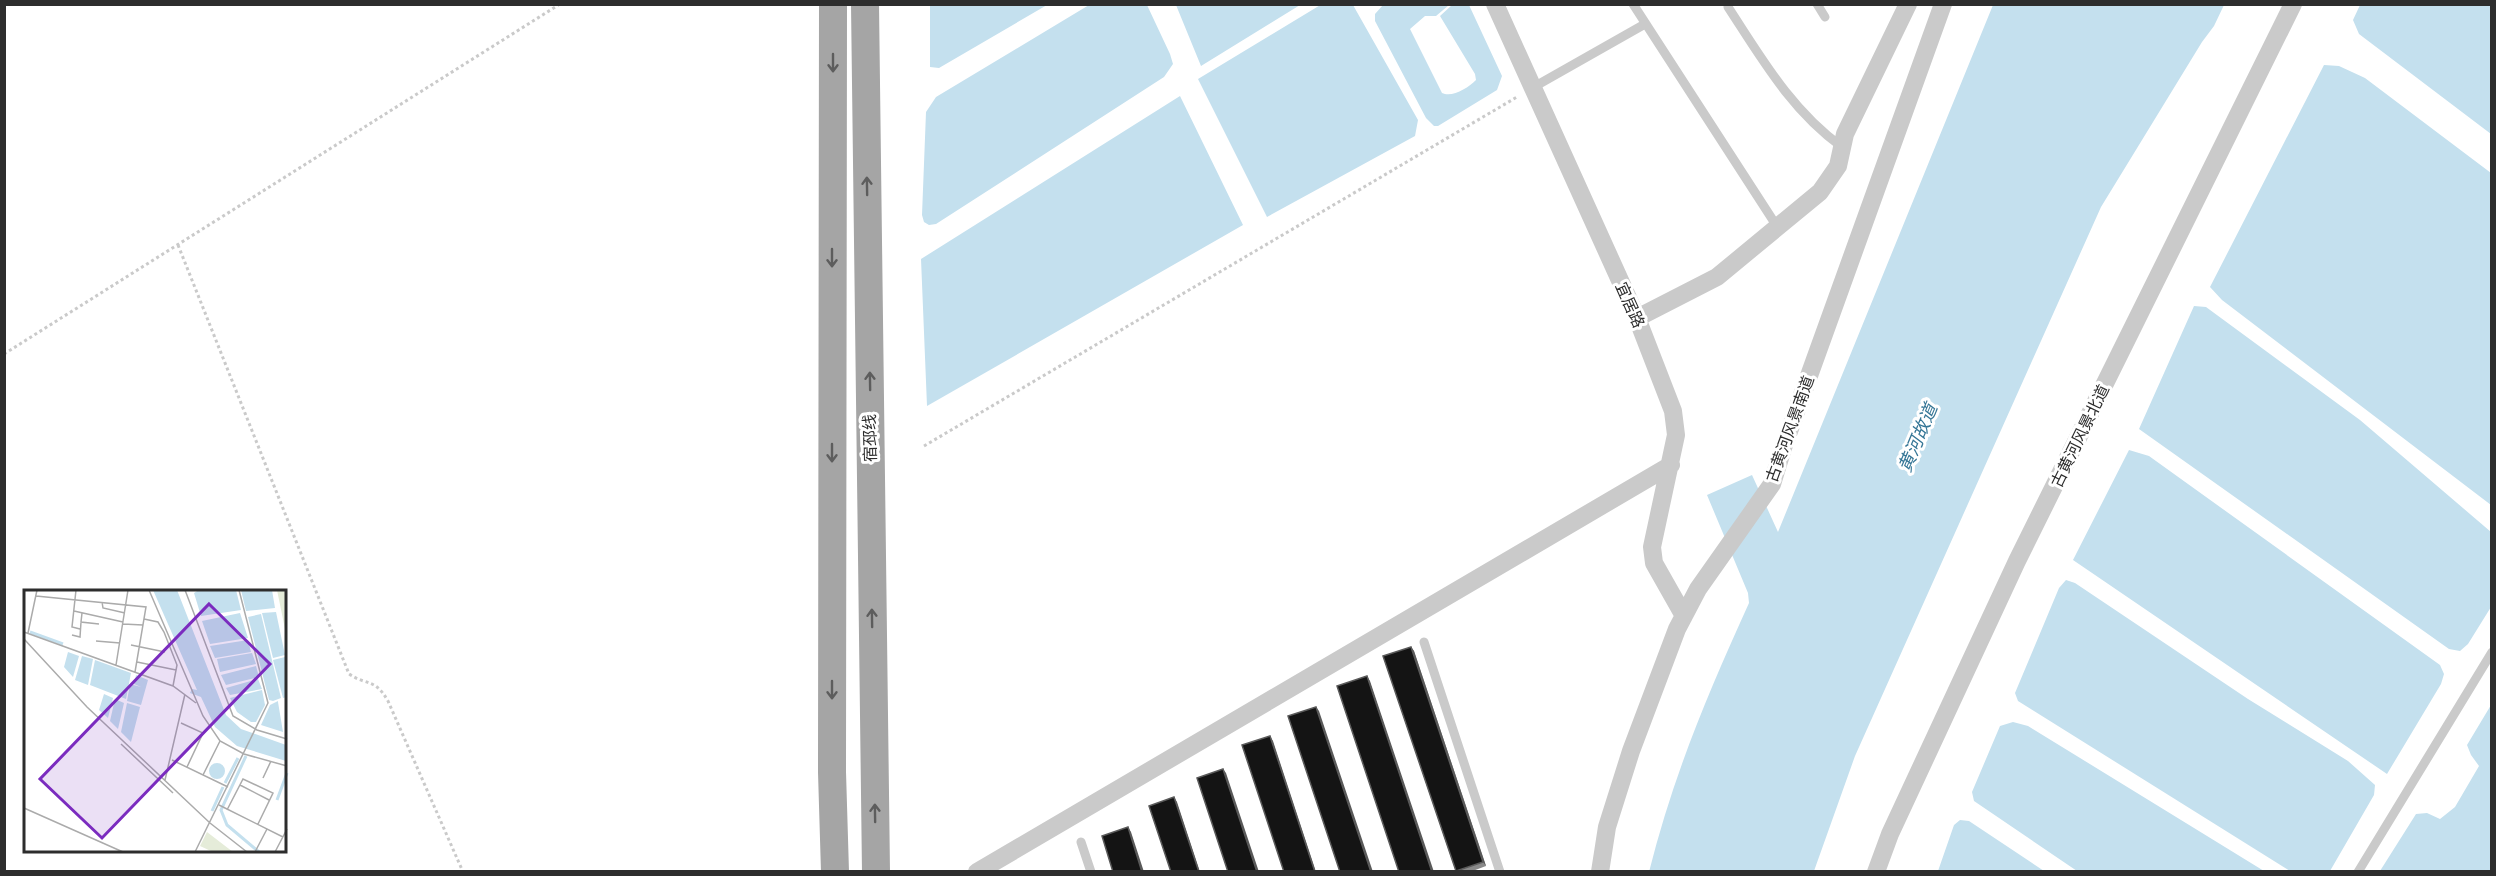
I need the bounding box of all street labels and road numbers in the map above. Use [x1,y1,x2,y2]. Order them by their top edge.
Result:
street label: 宜居路 [1612,280,1648,330]
street label: 古黄河风景南道 [1763,373,1817,485]
street label: 古黄河风景北道 [2048,382,2112,490]
street label: 宿邳线 [861,414,879,462]

